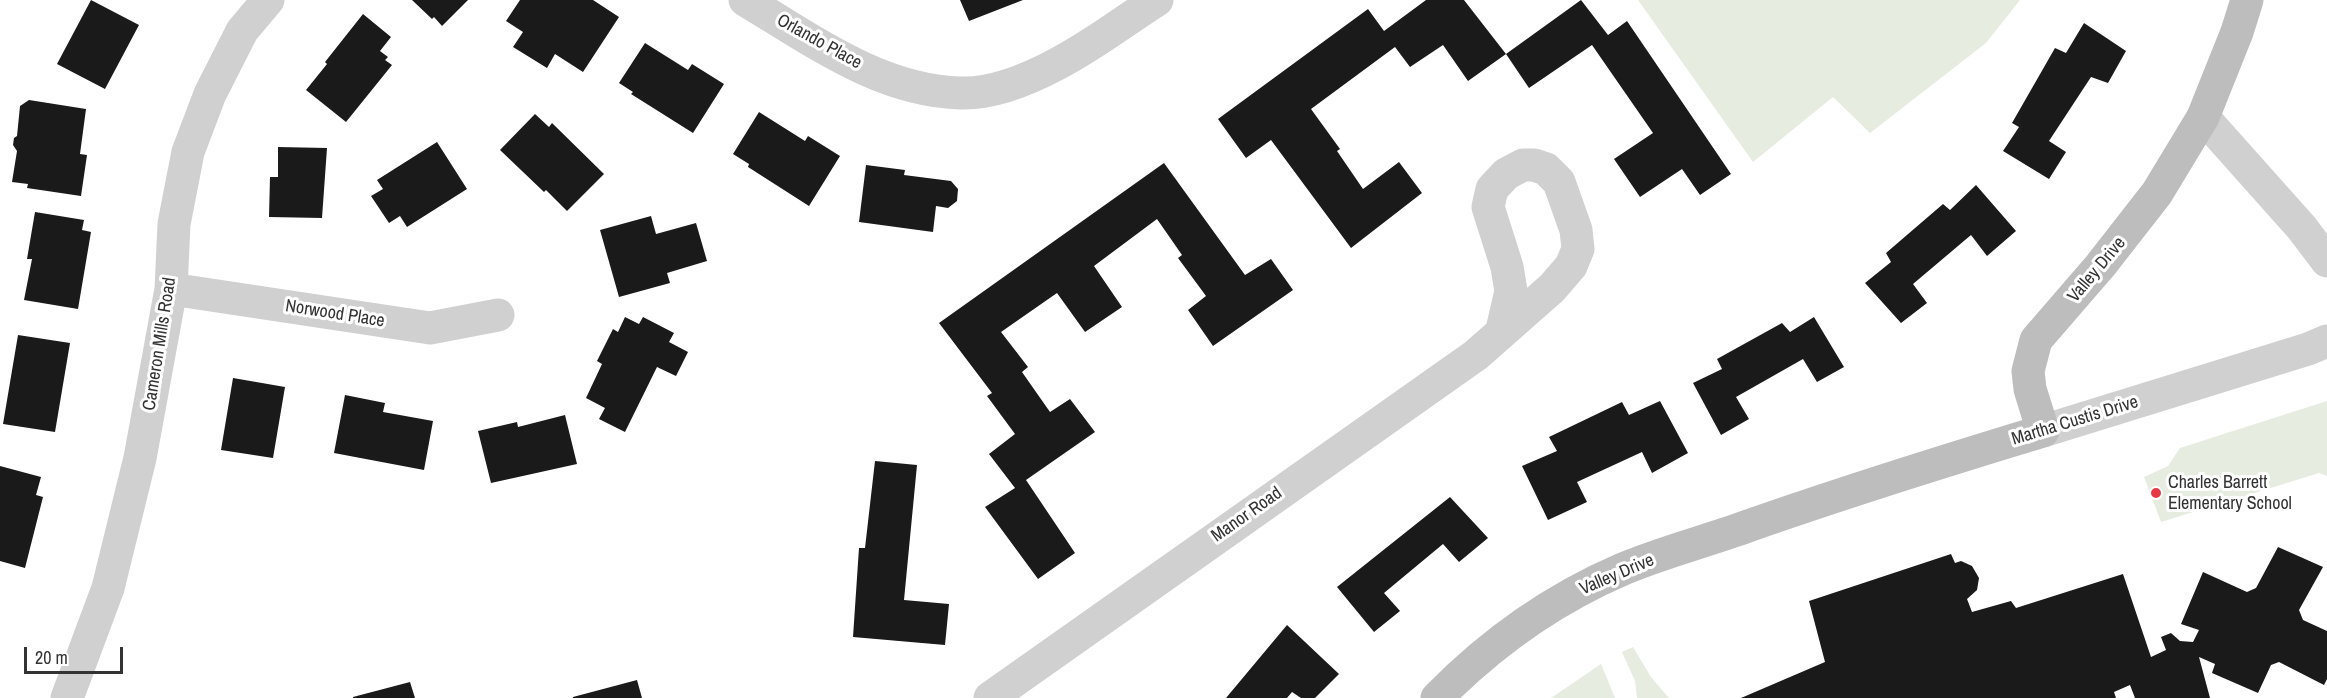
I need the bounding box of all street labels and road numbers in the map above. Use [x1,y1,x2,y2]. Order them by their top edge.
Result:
street label: Orlando Place [773,10,865,74]
street label: Valley Drive [2064,233,2130,307]
street label: Cameron Mills Road [139,276,181,412]
street label: Norwood Place [284,296,386,332]
street label: Martha Custis Drive [2009,391,2141,451]
street label: Manor Road [1208,483,1286,547]
street label: Valley Drive [1577,550,1657,600]

